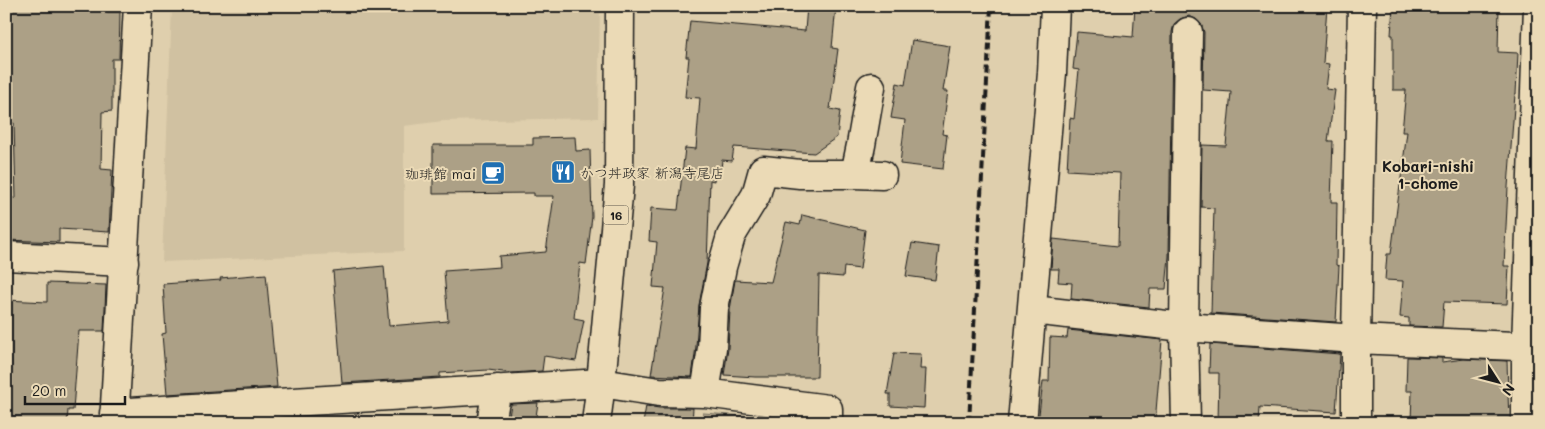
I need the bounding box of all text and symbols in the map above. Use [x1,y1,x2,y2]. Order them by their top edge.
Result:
district label: Kobari-nishi 1-chome [1382,156,1474,193]
restaurant icon: かつ丼政家 新潟寺尾店 [550,159,576,185]
cafe icon: 珈琲館 mai [480,160,506,186]
place label: かつ丼政家 新潟寺尾店 [580,163,724,182]
place label: 珈琲館 mai [405,164,476,183]
road number: 16 [604,206,628,224]
north arrow [1472,356,1522,406]
scale bar [25,374,125,406]
text: 20 m [32,380,66,400]
text: N [1498,380,1520,400]

